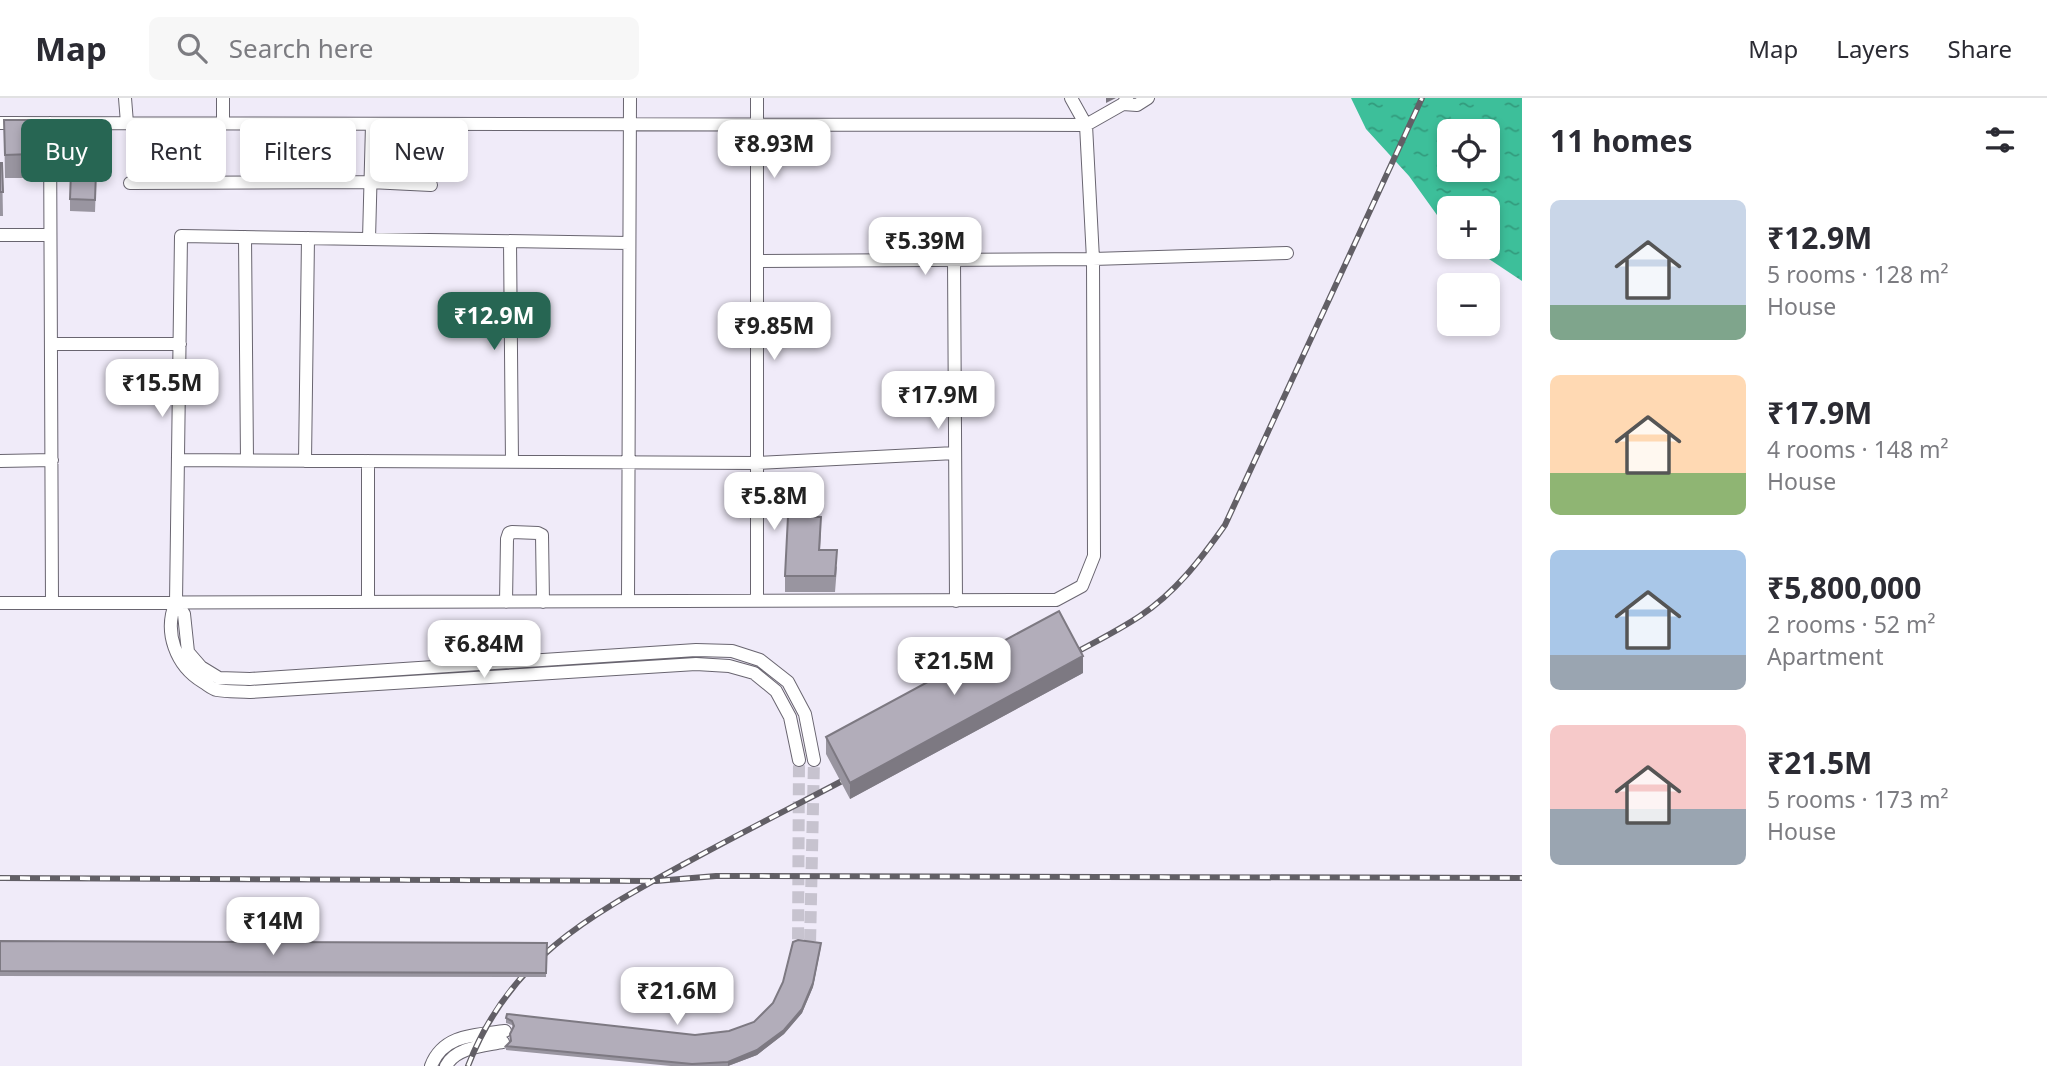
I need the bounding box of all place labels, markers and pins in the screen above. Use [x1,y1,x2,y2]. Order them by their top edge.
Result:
pin: ₹8.93M [717,120,831,180]
pin: ₹5.39M [868,218,982,277]
pin: ₹12.9M [437,292,551,352]
pin: ₹9.85M [717,302,831,362]
pin: ₹15.5M [105,360,219,419]
pin: ₹17.9M [881,372,995,431]
pin: ₹5.8M [725,472,823,532]
pin: ₹6.84M [427,620,541,680]
pin: ₹21.5M [897,638,1011,697]
pin: ₹14M [232,898,314,957]
pin: ₹21.6M [620,968,734,1027]

